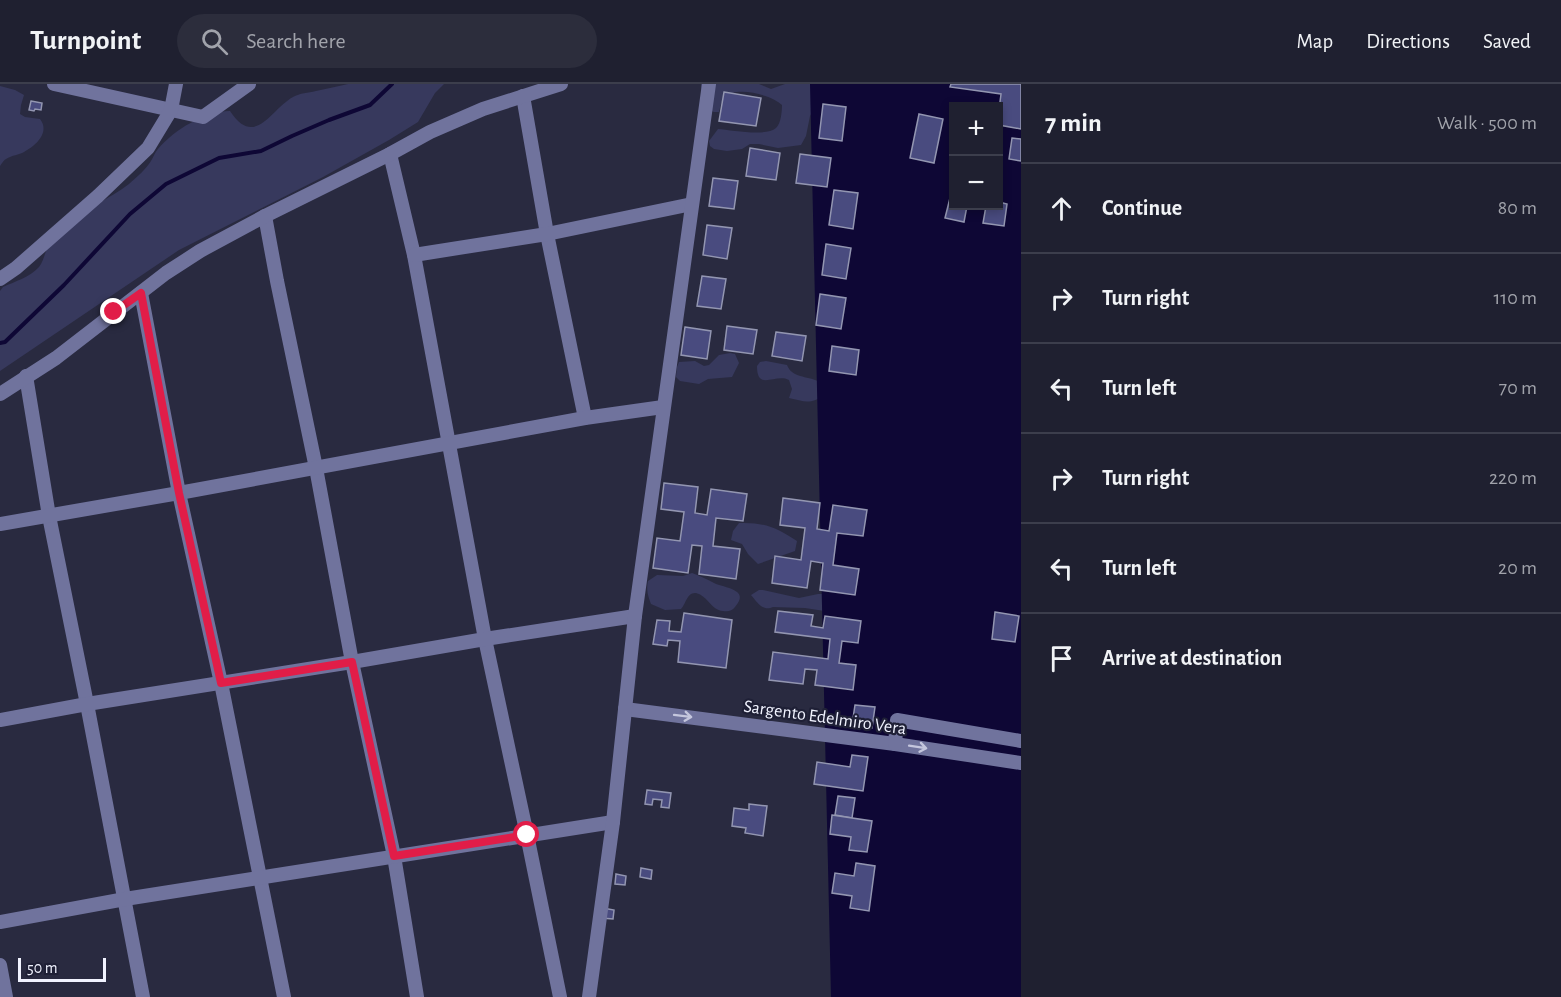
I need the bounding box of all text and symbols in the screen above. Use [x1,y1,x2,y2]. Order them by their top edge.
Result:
search box [177,14,597,68]
icon: search [198,25,231,58]
text: Turnpoint [30,27,141,55]
text: Search here [246,30,346,52]
text: Map [1297,31,1333,52]
text: Directions [1366,31,1450,52]
text: Saved [1483,31,1531,52]
map controls [949,102,1003,210]
button: + [949,102,1003,156]
text: 7 min [1045,110,1102,136]
text: Walk · 500 m [1437,113,1537,133]
button: − [949,156,1003,210]
icon: ahead [1045,192,1078,225]
text: Continue [1102,197,1182,219]
text: 80 m [1498,198,1537,218]
icon: right [1045,282,1078,315]
text: Turn right [1102,287,1189,309]
text: 110 m [1493,288,1537,308]
route end [100,298,126,324]
icon: left [1045,372,1078,405]
text: Turn left [1102,377,1176,399]
text: 70 m [1499,378,1537,398]
icon: right [1045,462,1078,495]
text: Turn right [1102,467,1189,489]
text: 220 m [1489,468,1537,488]
icon: left [1045,552,1078,585]
text: Turn left [1102,557,1176,579]
text: 20 m [1498,558,1537,578]
icon: arrive [1045,642,1078,675]
text: Arrive at destination [1102,647,1282,669]
street label: Sargento Edelmiro Vera [742,698,907,738]
one-way arrow [672,711,692,722]
one-way arrow [907,742,927,753]
route start [513,821,539,847]
scale bar [18,955,106,982]
text: 50 m [27,960,58,976]

